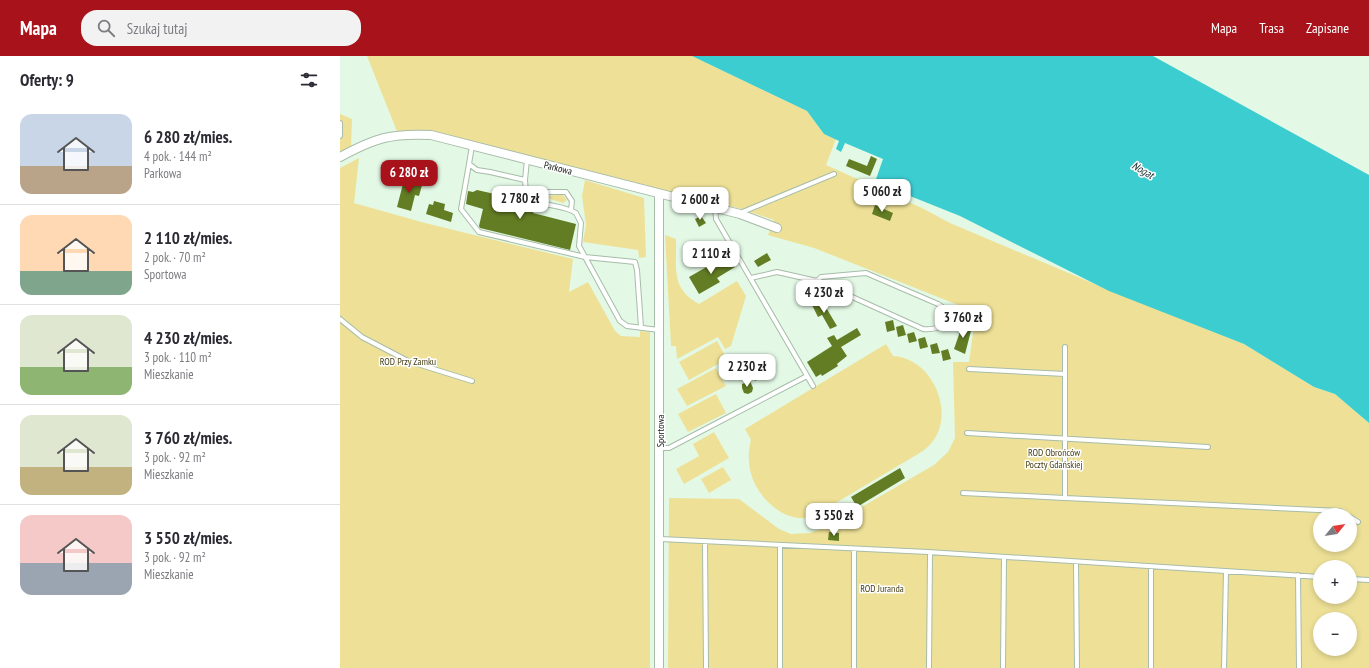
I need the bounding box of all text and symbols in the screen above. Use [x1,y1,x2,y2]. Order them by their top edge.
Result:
search box [81,10,361,46]
text: Mapa [20,16,57,40]
icon: search [95,17,117,39]
text: Szukaj tutaj [127,19,187,38]
text: Mapa [1211,19,1237,37]
text: Trasa [1259,19,1284,37]
text: Zapisane [1306,19,1349,37]
text: Oferty: 9 [20,69,74,91]
icon: filters [298,69,320,91]
text: 6 280 zł/mies. [144,126,232,148]
icon: home [52,130,100,178]
text: 4 pok. · 144 m² [144,148,212,165]
street label: Parkowa [542,158,574,178]
water label: Nogat [1130,158,1158,183]
pin: 6 280 zł [368,160,450,194]
text: 6 280 zł [390,164,428,181]
text: Parkowa [144,165,182,182]
pin: 5 060 zł [841,179,923,213]
text: 5 060 zł [863,183,901,200]
pin: 2 780 zł [479,186,561,220]
pin: 2 600 zł [659,187,741,221]
text: 2 780 zł [501,190,539,207]
text: 2 600 zł [681,191,719,208]
text: 2 110 zł/mies. [144,227,232,249]
icon: home [52,231,100,279]
pin: 2 110 zł [670,241,752,275]
text: 2 110 zł [692,245,730,262]
text: 2 pok. · 70 m² [144,249,206,266]
text: Sportowa [144,266,187,283]
pin: 4 230 zł [783,280,865,314]
text: 4 230 zł [805,284,843,301]
pin: 3 760 zł [922,305,1004,339]
text: 3 760 zł [944,309,982,326]
text: 4 230 zł/mies. [144,327,232,349]
icon: home [52,331,100,379]
text: 3 pok. · 110 m² [144,349,212,366]
pin: 2 230 zł [706,354,788,388]
park label: ROD Przy Zamku [380,355,436,368]
text: 2 230 zł [728,358,766,375]
text: Mieszkanie [144,366,194,383]
street label: Sportowa [654,415,667,447]
text: 3 760 zł/mies. [144,427,232,449]
icon: home [52,431,100,479]
park label: ROD Obrońców Poczty Gdańskiej [1025,446,1083,471]
text: 3 pok. · 92 m² [144,449,206,466]
text: Mieszkanie [144,466,194,483]
pin: 3 550 zł [793,503,875,537]
text: 3 550 zł [815,507,853,524]
north arrow [1313,508,1357,552]
map controls [1313,508,1357,656]
text: 3 550 zł/mies. [144,527,232,549]
icon: home [52,531,100,579]
text: 3 pok. · 92 m² [144,549,206,566]
button: + [1313,560,1357,604]
text: Mieszkanie [144,566,194,583]
park label: ROD Juranda [860,582,904,595]
button: − [1313,612,1357,656]

